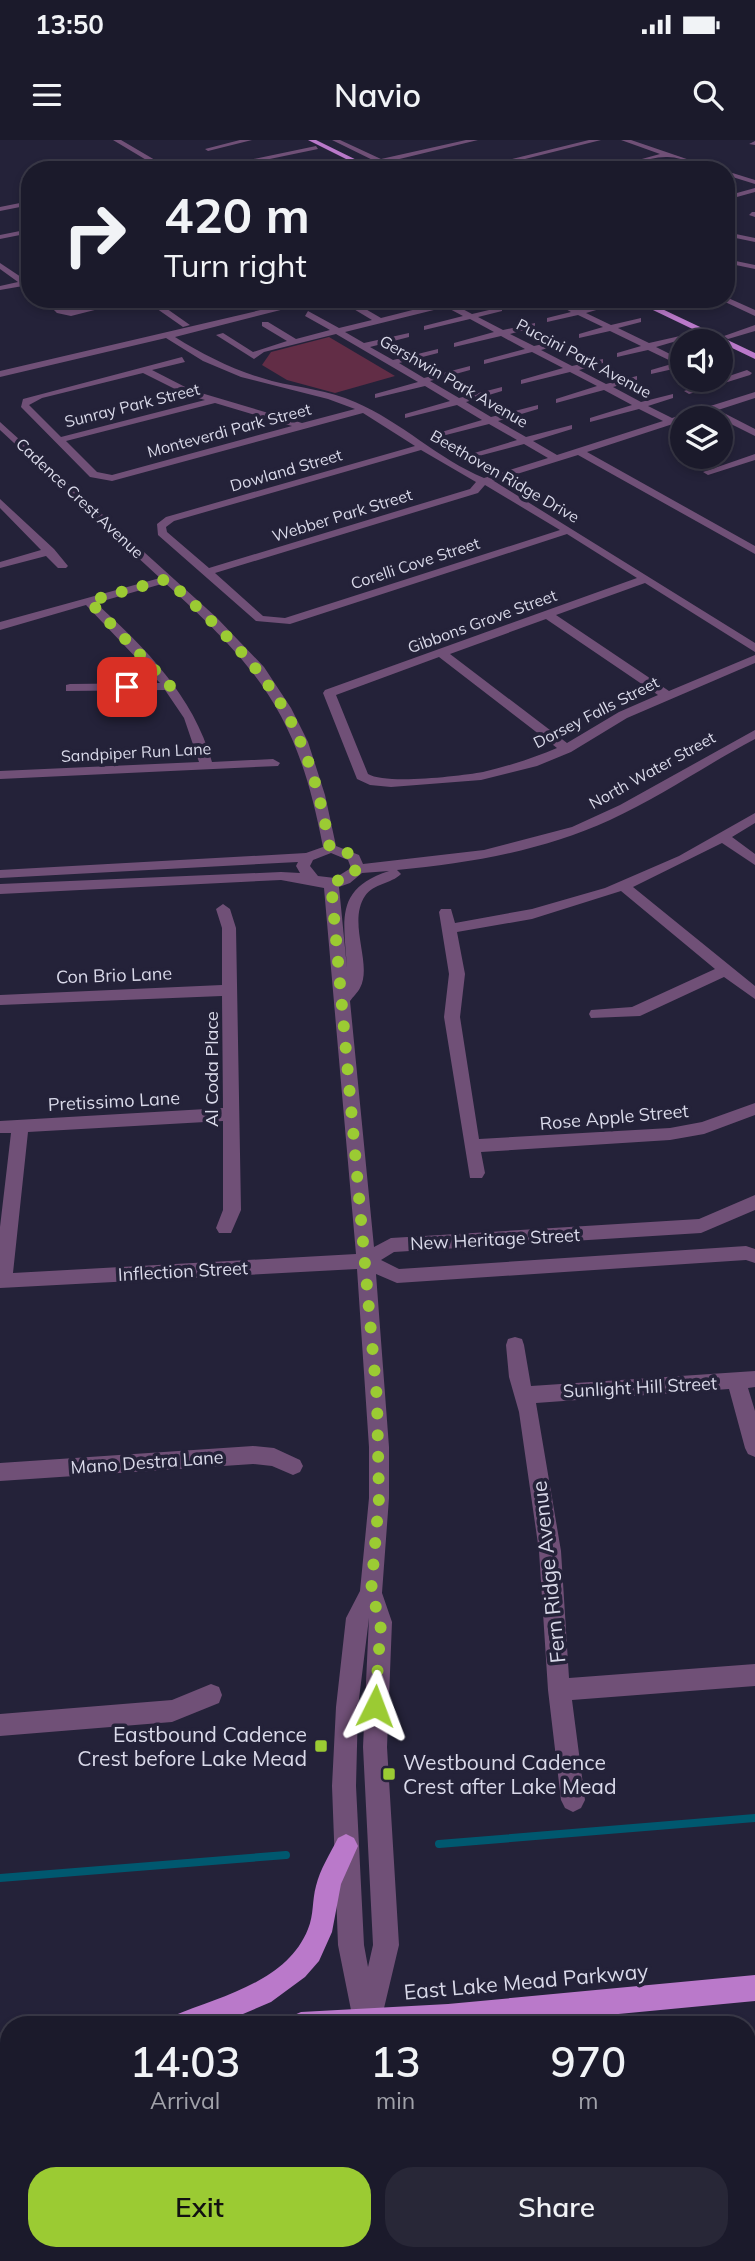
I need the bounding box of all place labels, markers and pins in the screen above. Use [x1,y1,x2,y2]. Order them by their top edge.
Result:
pin [97,657,157,717]
place label: Eastbound Cadence Crest before Lake Mead [77,1721,307,1771]
marker: Eastbound Cadence Crest before Lake Mead [313,1738,329,1754]
place label: Westbound Cadence Crest after Lake Mead [403,1749,617,1799]
marker: Westbound Cadence Crest after Lake Mead [381,1766,397,1782]

